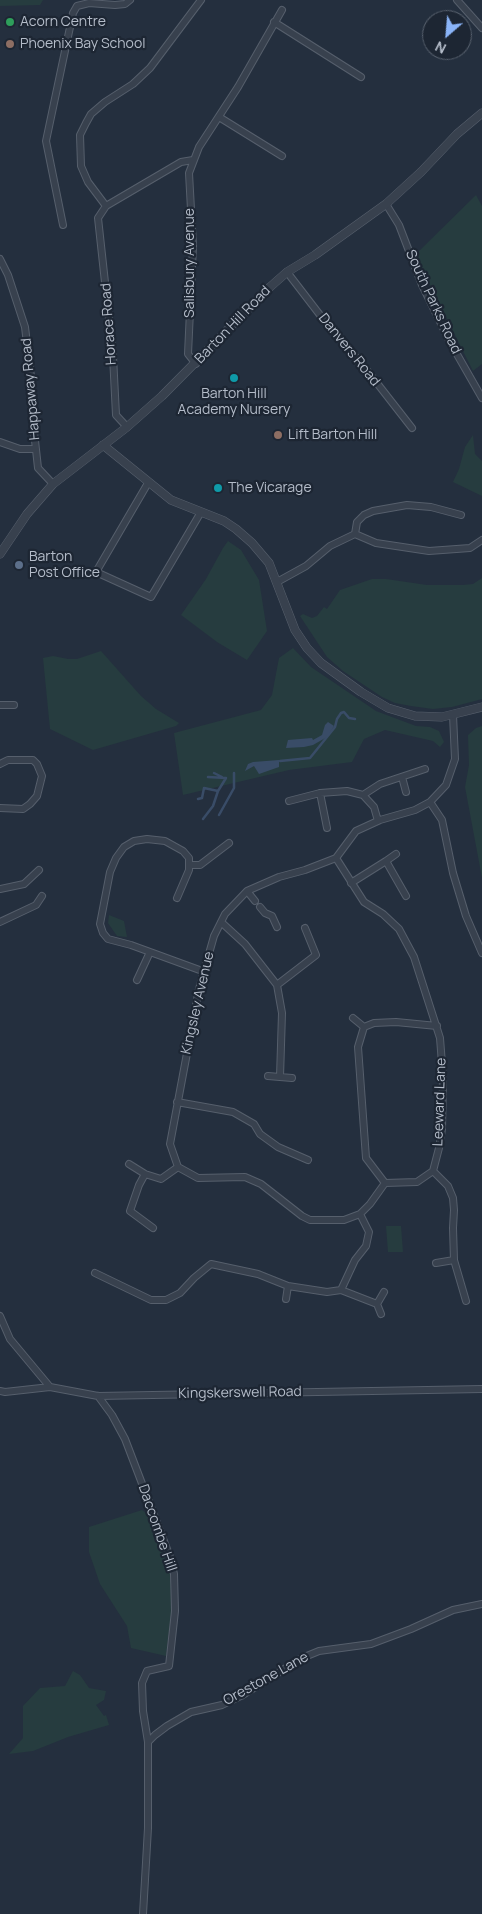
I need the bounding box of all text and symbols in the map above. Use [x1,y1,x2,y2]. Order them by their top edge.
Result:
north arrow [422,10,472,60]
place label: Acorn Centre [20,14,106,30]
marker: Acorn Centre [4,16,16,28]
place label: Phoenix Bay School [20,36,145,52]
text: N [432,37,449,59]
marker: Phoenix Bay School [4,38,16,50]
street label: Salisbury Avenue [182,208,198,318]
street label: South Parks Road [402,247,464,357]
street label: Horace Road [98,282,120,366]
street label: Barton Hill Road [192,283,274,367]
street label: Danvers Road [315,310,383,390]
street label: Happaway Road [18,337,44,441]
marker: Barton Hill Academy Nursery [228,372,240,384]
place label: Barton Hill Academy Nursery [178,386,290,418]
place label: Lift Barton Hill [288,427,377,443]
marker: Lift Barton Hill [272,429,284,441]
place label: The Vicarage [228,480,312,496]
marker: The Vicarage [212,482,224,494]
place label: Barton Post Office [29,549,100,582]
marker: Barton Post Office [13,559,25,571]
street label: Kingsley Avenue [178,950,218,1056]
street label: Leeward Lane [430,1057,450,1147]
street label: Kingskerswell Road [178,1384,302,1402]
street label: Daccombe Hill [134,1482,180,1574]
street label: Orestone Lane [220,1649,312,1709]

